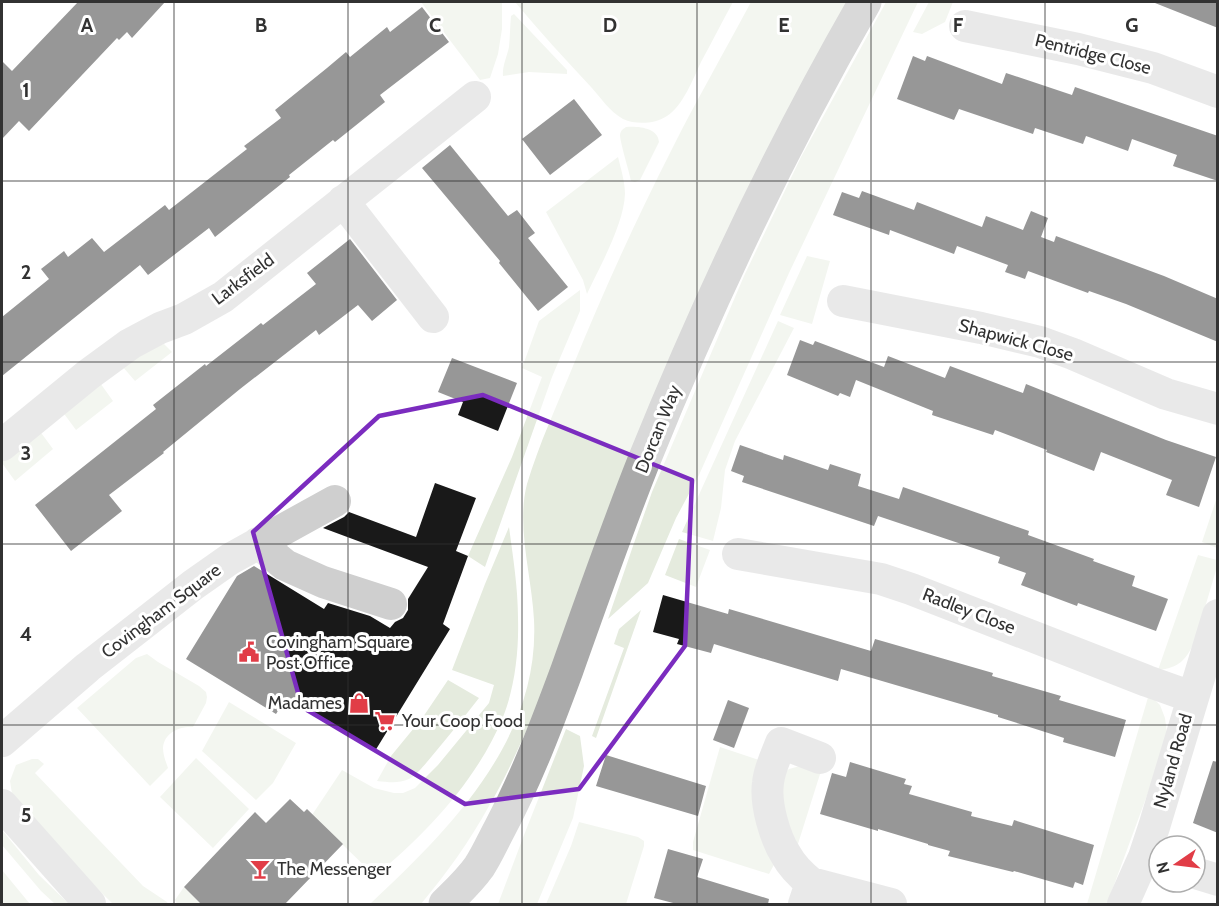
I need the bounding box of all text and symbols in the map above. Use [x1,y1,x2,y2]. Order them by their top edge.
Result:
text: A [81,13,94,37]
text: B [255,13,267,37]
text: C [429,13,441,37]
text: D [603,13,617,37]
text: E [778,13,790,37]
text: F [953,13,964,37]
text: G [1125,13,1139,37]
street label: Pentridge Close [1033,29,1153,79]
text: 1 [22,78,30,102]
street label: Larksfield [208,249,278,309]
text: 2 [21,260,31,284]
street label: Shapwick Close [956,314,1076,366]
street label: Dorcan Way [630,382,686,476]
text: 3 [21,441,31,465]
street label: Covingham Square [97,559,225,663]
street label: Radley Close [919,583,1019,639]
text: 4 [20,622,32,646]
place label: Covingham Square Post Office [266,631,410,674]
public building icon: Covingham Square Post Office [237,640,261,664]
shop icon: Madames [347,691,371,715]
place label: Madames [268,692,342,714]
supermarket icon: Your Coop Food [373,709,397,733]
place label: Your Coop Food [401,710,523,732]
street label: Nyland Road [1149,711,1197,811]
text: 5 [21,803,31,827]
north arrow [1147,834,1207,894]
bar icon: The Messenger [248,857,272,881]
place label: The Messenger [277,858,391,880]
text: N [1152,860,1174,875]

